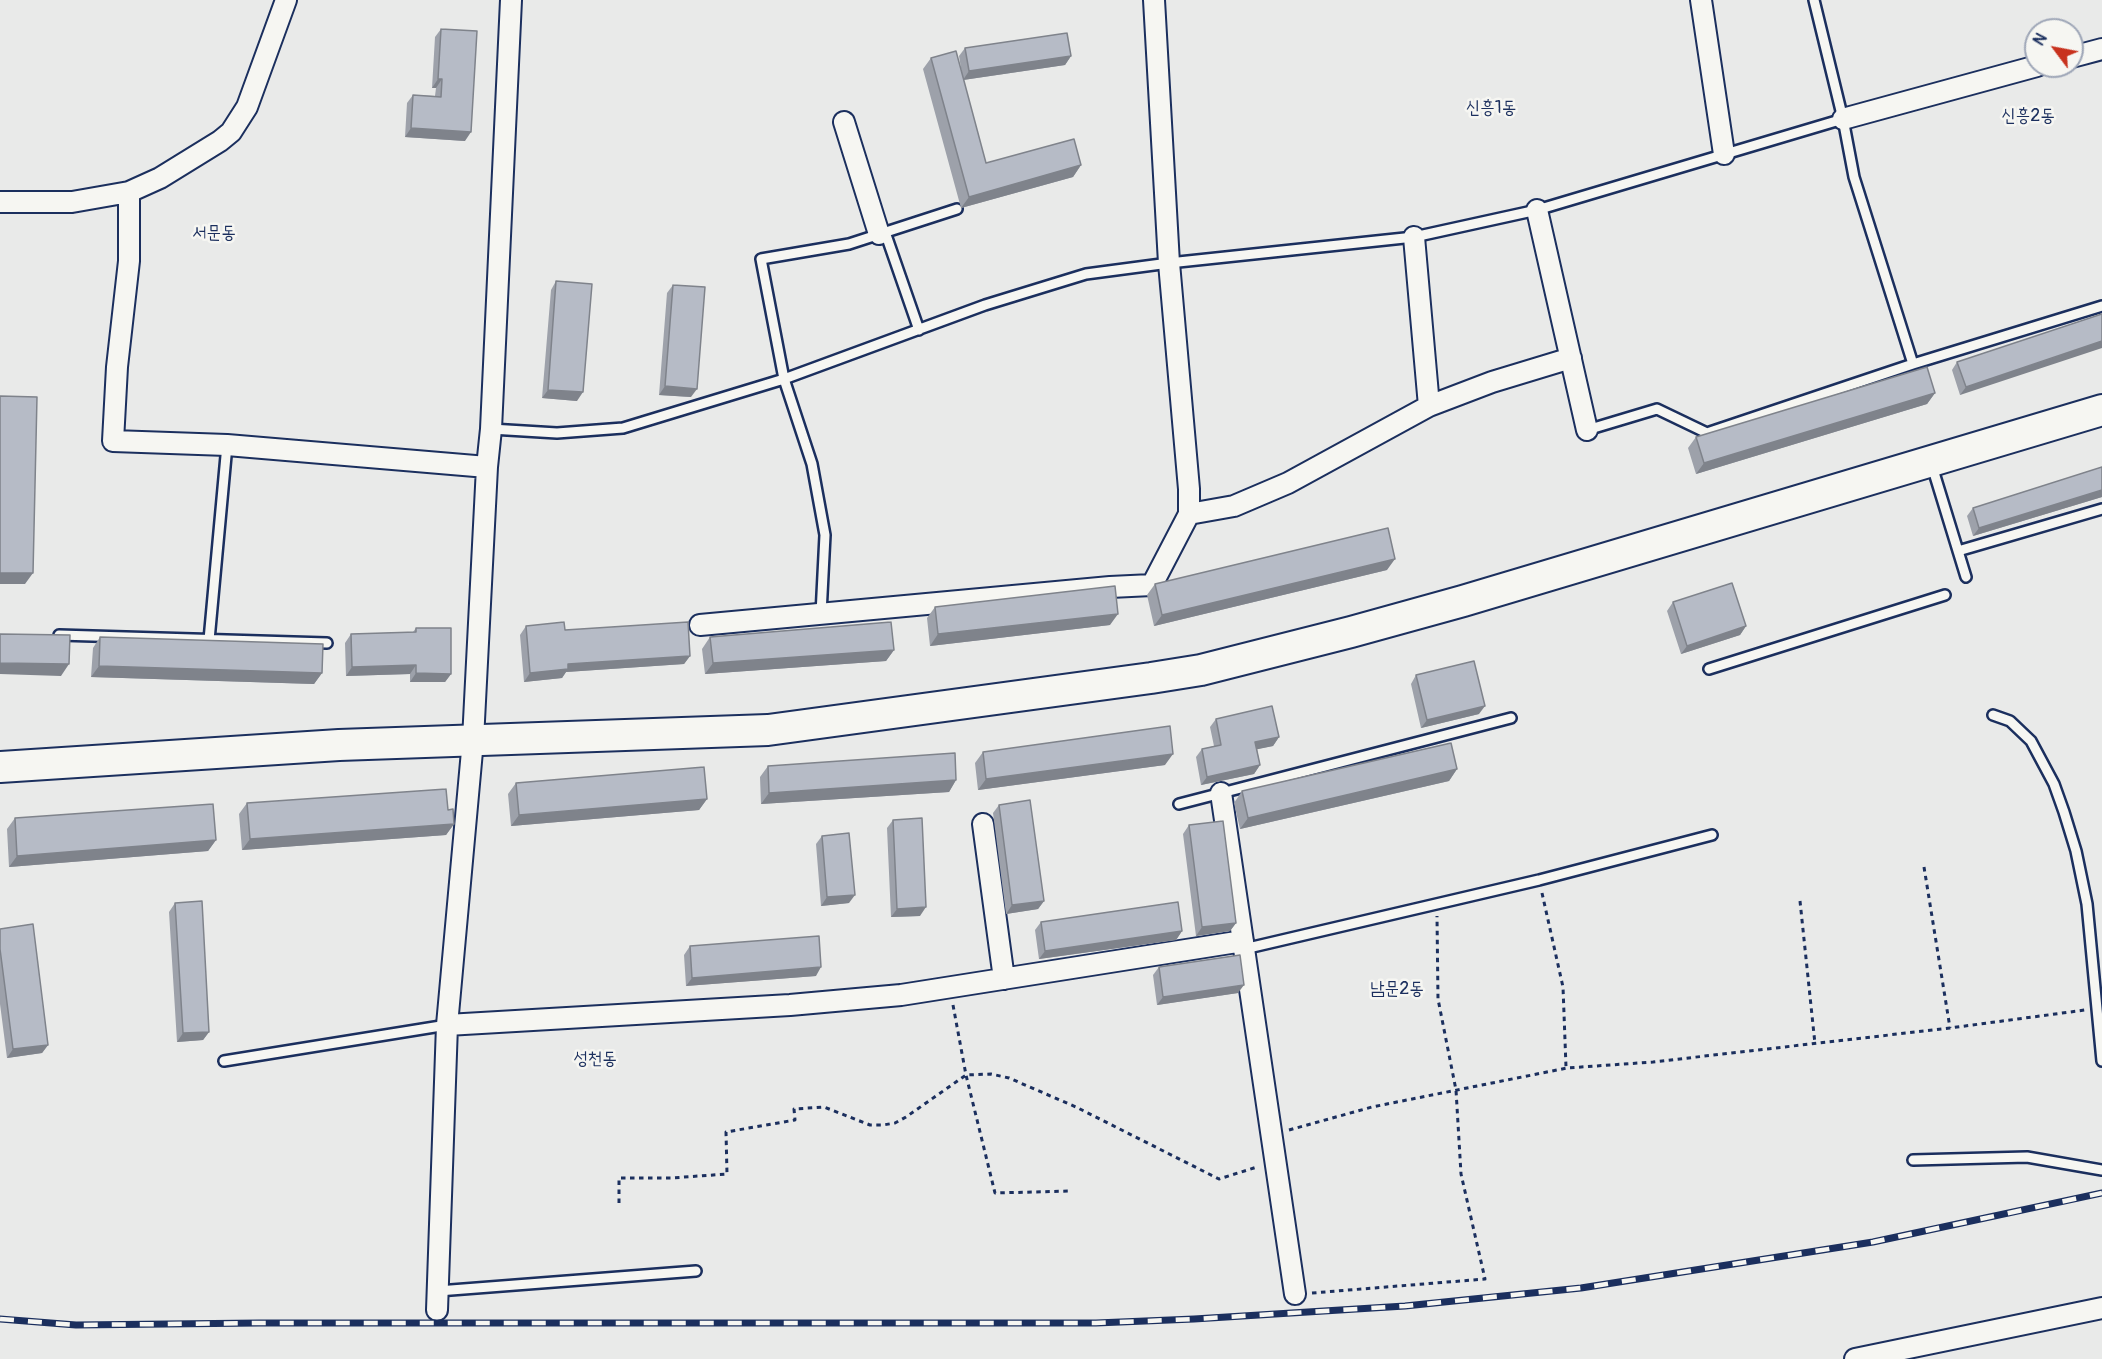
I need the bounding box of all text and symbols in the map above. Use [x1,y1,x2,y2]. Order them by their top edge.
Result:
north arrow [2024,18,2084,78]
text: N [2029,30,2052,49]
district label: 신흥1동 [1466,97,1516,119]
district label: 신흥2동 [2001,105,2055,127]
district label: 서문동 [192,222,236,244]
district label: 남문2동 [1370,978,1424,1000]
district label: 성천동 [573,1048,617,1070]

